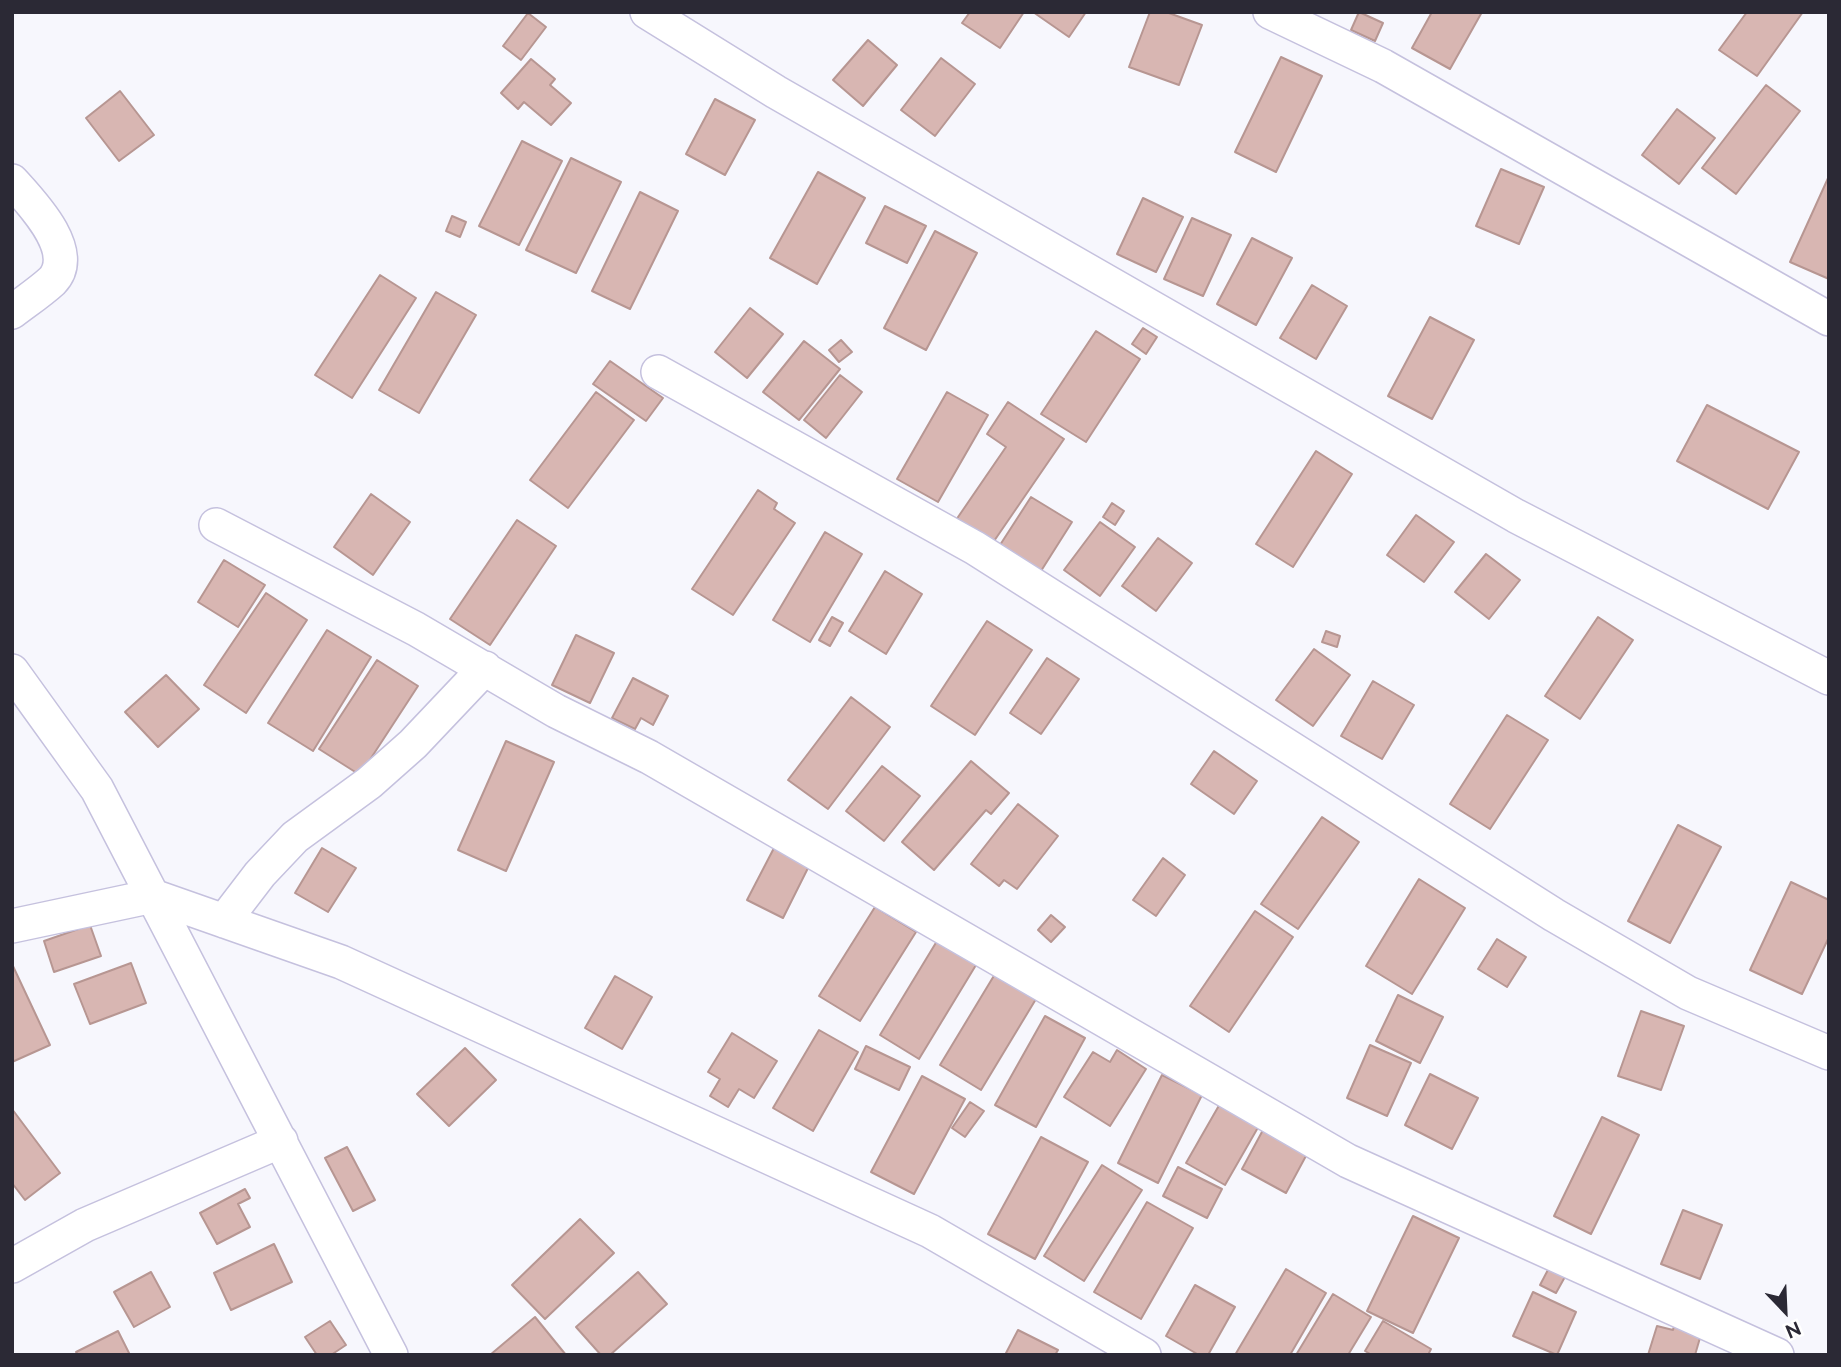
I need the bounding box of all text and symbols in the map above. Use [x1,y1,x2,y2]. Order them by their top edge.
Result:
north arrow [1750,1276,1820,1346]
text: N [1782,1317,1804,1343]

